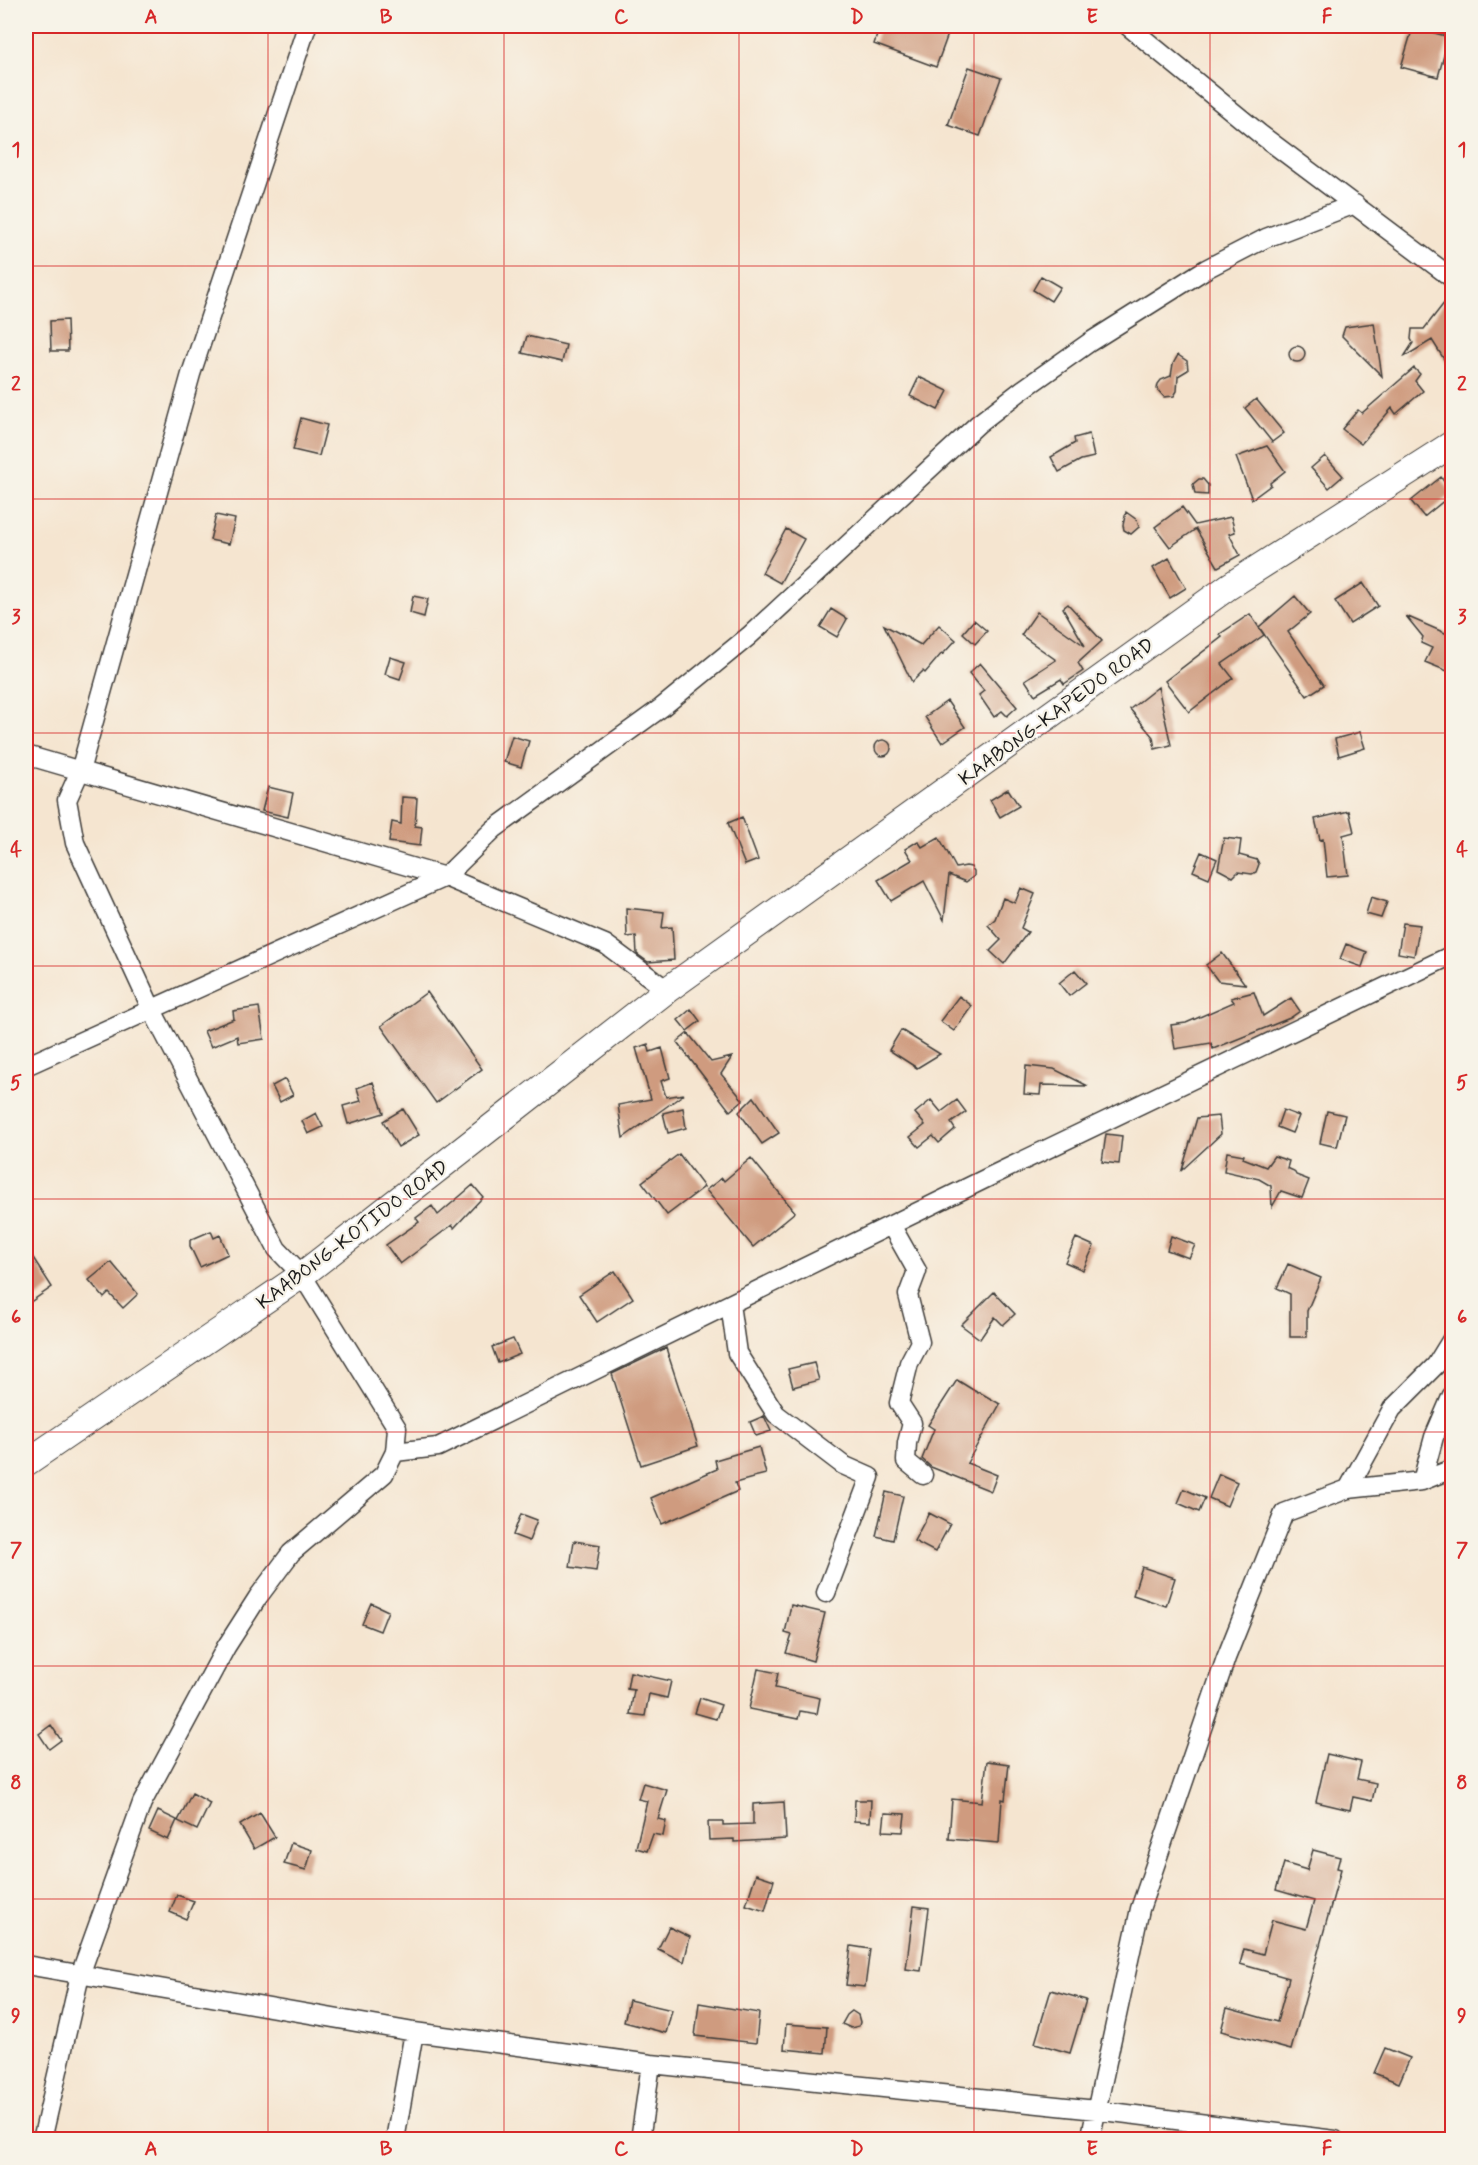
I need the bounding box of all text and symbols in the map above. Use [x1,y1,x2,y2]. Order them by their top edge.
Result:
text: A [144,4,158,31]
text: B [380,4,393,31]
text: C [614,4,629,31]
text: D [850,4,864,31]
text: E [1086,4,1098,31]
text: F [1322,4,1333,31]
text: 1 [12,137,20,164]
text: 1 [1458,137,1466,164]
text: 2 [11,371,21,398]
text: 2 [1457,371,1467,398]
text: 3 [11,604,21,631]
text: 3 [1457,604,1467,631]
street label: KAABONG-KAPEDO ROAD [954,632,1160,792]
text: 4 [10,837,22,864]
text: 4 [1456,837,1468,864]
text: 5 [10,1070,22,1097]
text: 5 [1456,1070,1468,1097]
street label: KAABONG-KOTIDO ROAD [251,1154,455,1316]
text: 6 [11,1304,21,1331]
text: 6 [1457,1304,1467,1331]
text: 7 [10,1537,22,1564]
text: 7 [1456,1537,1468,1564]
text: 8 [10,1770,22,1797]
text: 8 [1456,1770,1468,1797]
text: 9 [11,2003,21,2030]
text: 9 [1457,2003,1467,2030]
text: A [144,2136,158,2163]
text: B [380,2136,393,2163]
text: C [614,2136,629,2163]
text: D [850,2136,864,2163]
text: E [1086,2136,1098,2163]
text: F [1322,2136,1333,2163]

